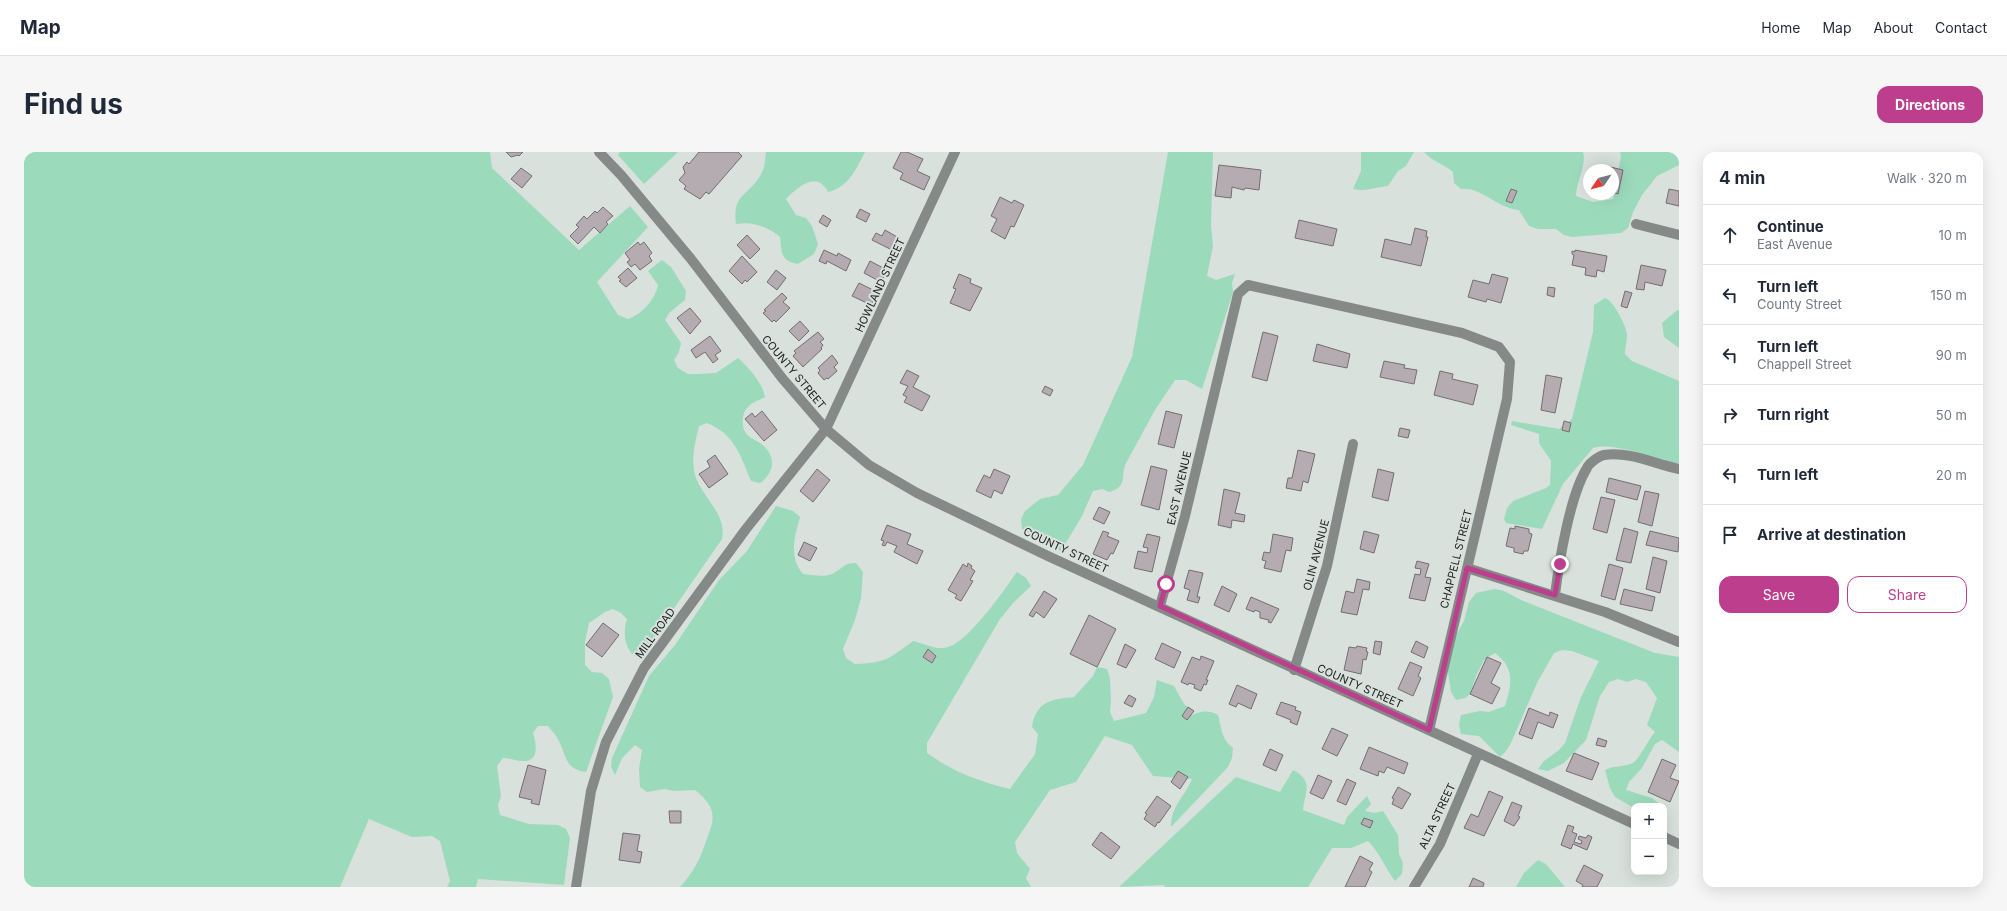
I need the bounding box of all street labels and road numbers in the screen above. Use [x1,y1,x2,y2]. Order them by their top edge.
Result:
street label: HOWLAND STREET [852,236,908,334]
street label: COUNTY STREET [759,332,829,412]
street label: EAST AVENUE [1164,450,1194,526]
street label: CHAPPELL STREET [1437,508,1475,610]
street label: OLIN AVENUE [1300,518,1332,592]
street label: COUNTY STREET [1021,524,1111,576]
street label: MILL ROAD [632,605,678,661]
street label: COUNTY STREET [1315,661,1405,711]
street label: ALTA STREET [1416,781,1458,851]

